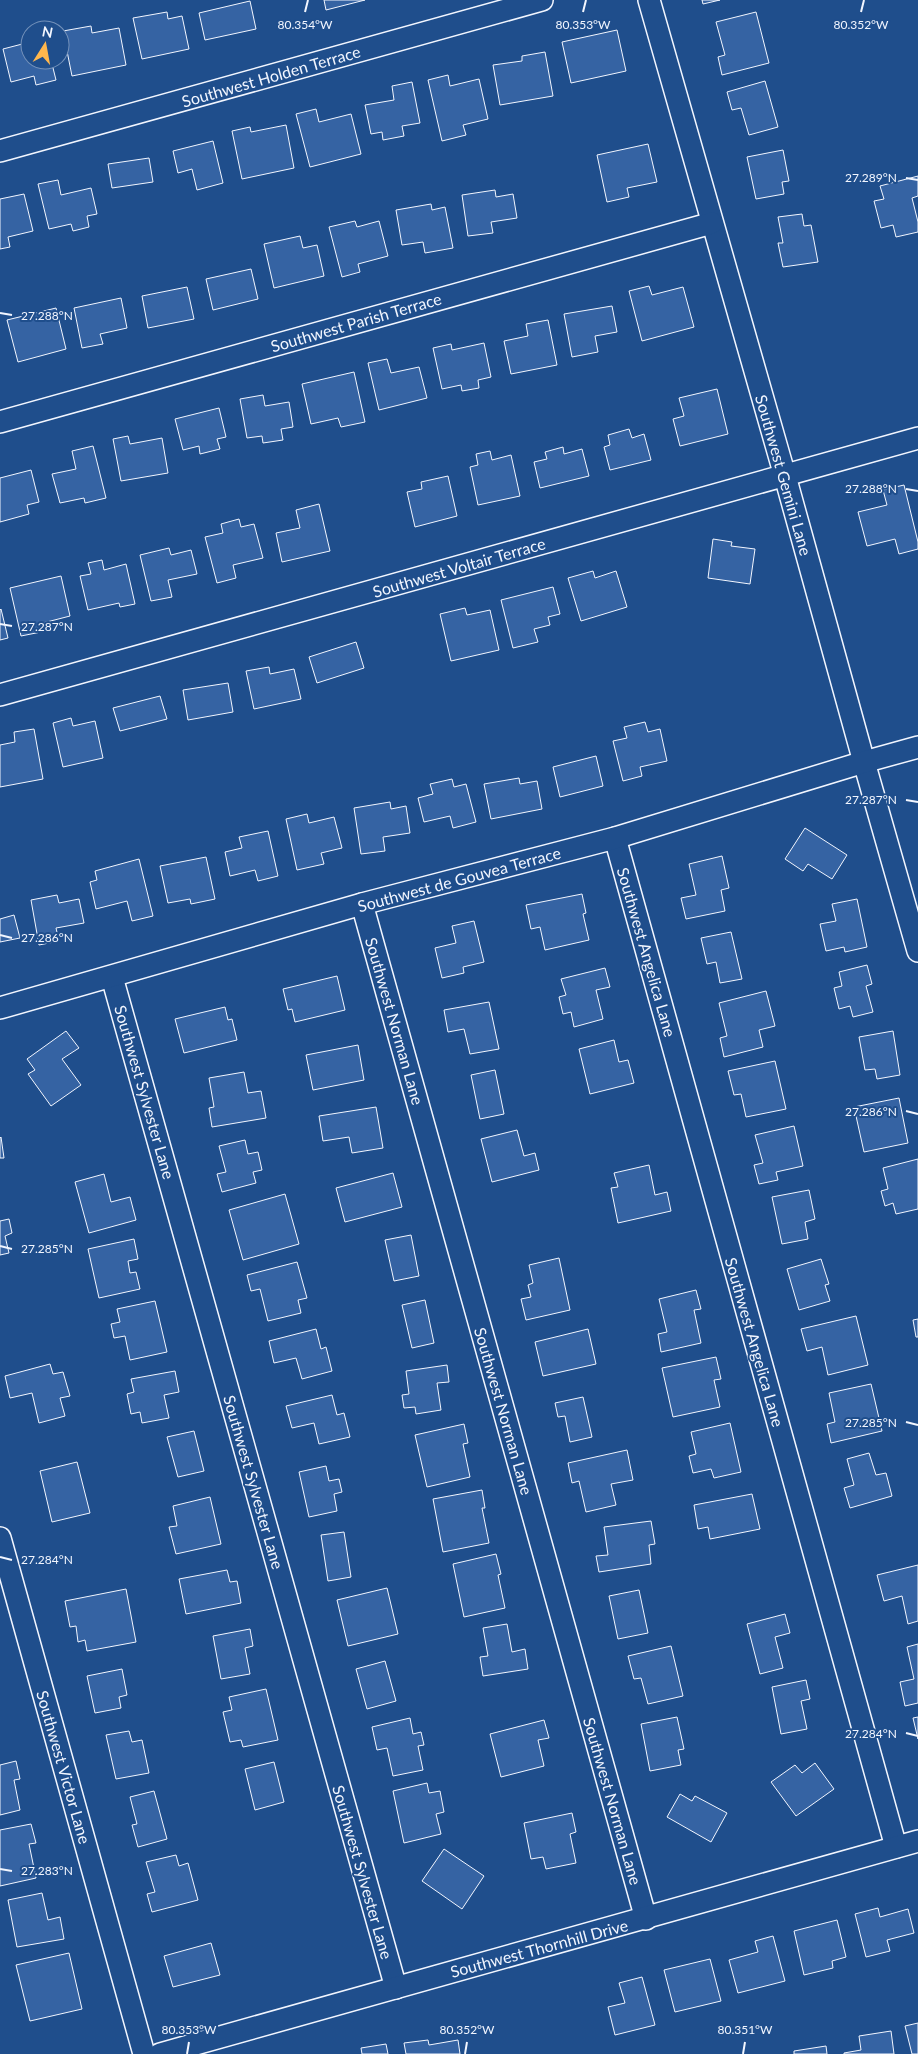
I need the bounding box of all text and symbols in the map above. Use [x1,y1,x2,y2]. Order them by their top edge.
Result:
text: 80.354°W [277,17,333,32]
text: 80.353°W [555,17,611,32]
text: 80.352°W [833,17,889,32]
north arrow [20,20,70,70]
text: N [41,22,54,41]
street label: Southwest Holden Terrace [179,41,363,111]
text: 27.289°N [845,170,897,185]
street label: Southwest Parish Terrace [268,289,444,355]
text: 27.288°N [21,308,73,323]
street label: Southwest Gemini Lane [752,392,816,558]
text: 27.288°N [845,481,897,496]
street label: Southwest Voltair Terrace [370,533,548,601]
text: 27.287°N [21,619,73,634]
text: 27.287°N [845,792,897,807]
street label: Southwest de Gouvea Terrace [355,843,563,915]
street label: Southwest Angelica Lane [614,865,680,1039]
text: 27.286°N [21,930,73,945]
street label: Southwest Norman Lane [362,935,428,1107]
street label: Southwest Sylvester Lane [111,1003,179,1181]
text: 27.286°N [845,1104,897,1119]
text: 27.285°N [21,1241,73,1256]
street label: Southwest Angelica Lane [722,1255,788,1429]
street label: Southwest Norman Lane [471,1325,537,1497]
street label: Southwest Sylvester Lane [220,1393,288,1571]
text: 27.285°N [845,1415,897,1430]
text: 27.284°N [21,1552,73,1567]
street label: Southwest Victor Lane [33,1688,95,1846]
street label: Southwest Norman Lane [580,1715,646,1887]
text: 27.284°N [845,1726,897,1741]
street label: Southwest Sylvester Lane [329,1783,397,1961]
text: 27.283°N [21,1863,73,1878]
street label: Southwest Thornhill Drive [448,1915,630,1981]
text: 80.353°W [161,2022,217,2037]
text: 80.352°W [439,2022,495,2037]
text: 80.351°W [717,2022,773,2037]

